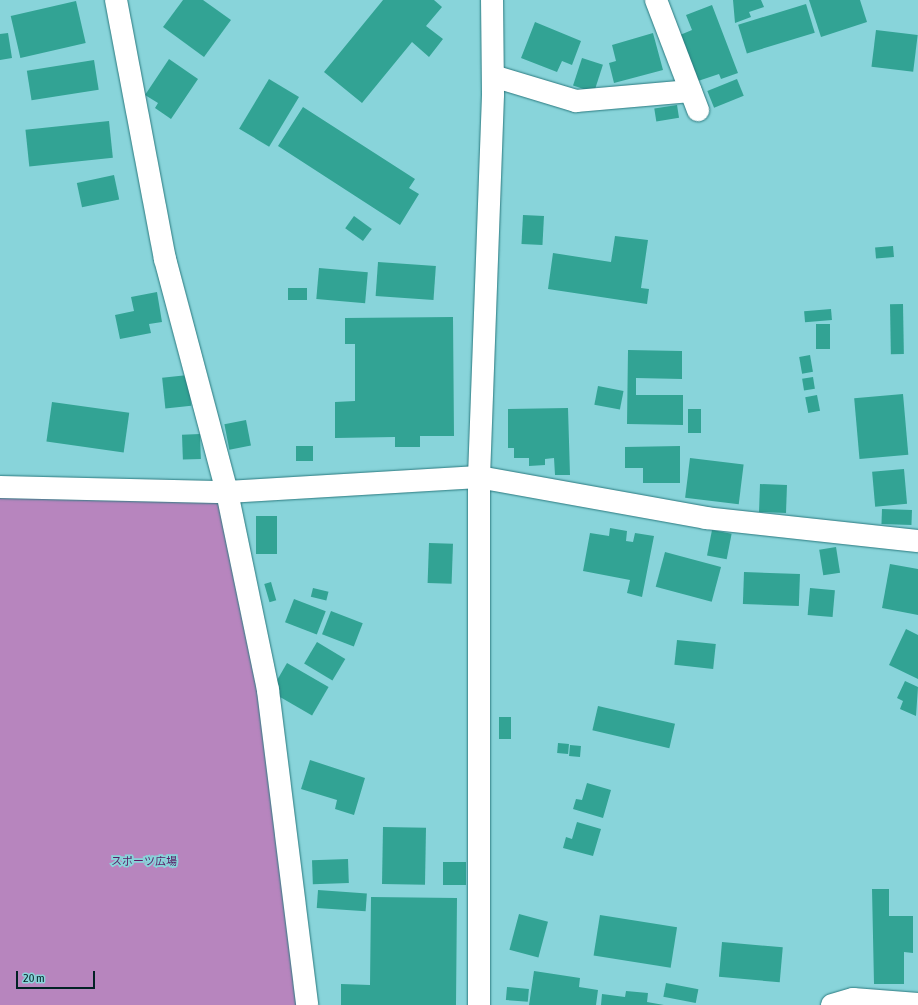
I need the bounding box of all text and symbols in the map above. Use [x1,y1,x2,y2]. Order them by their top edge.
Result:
park label: スポーツ広場 [111,854,177,868]
scale bar [18,963,97,989]
text: 20 m [23,971,45,985]

